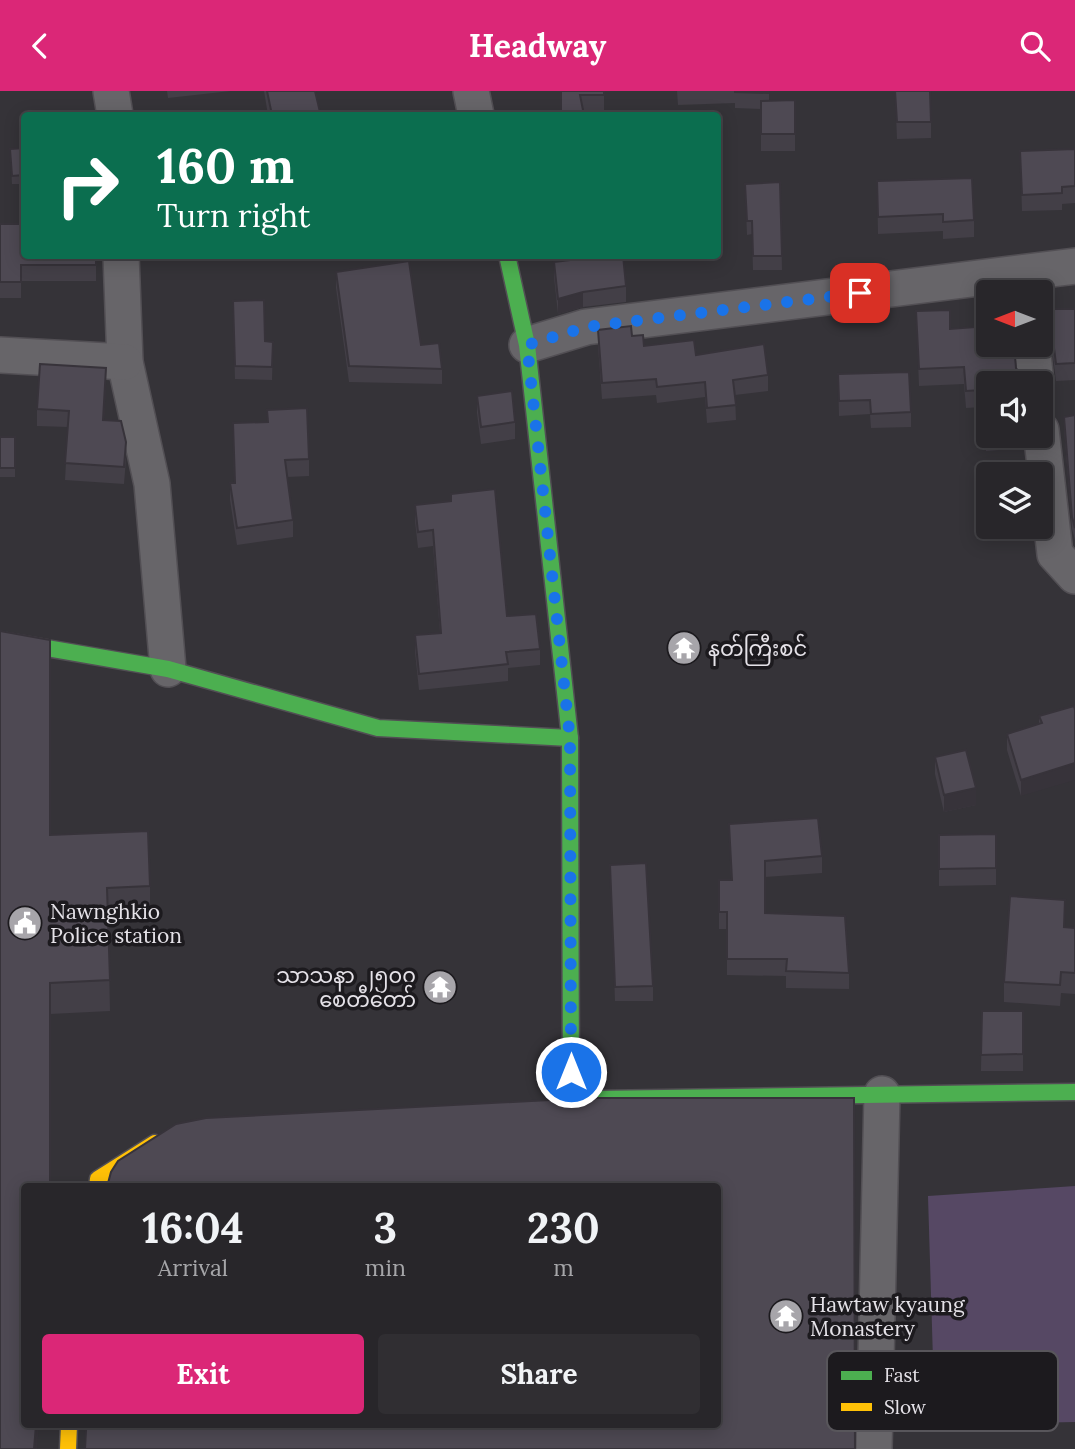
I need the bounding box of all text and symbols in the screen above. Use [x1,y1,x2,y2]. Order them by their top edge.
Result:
text: Headway [469,25,606,66]
icon: back [21,27,59,65]
icon: search [1016,27,1054,65]
text: 160 m [157,134,294,196]
icon: right [42,140,133,231]
text: Turn right [157,195,310,236]
pin [830,263,890,323]
icon: arrive [841,274,879,312]
north arrow [976,280,1054,357]
map controls [976,280,1053,539]
button: sound [976,371,1053,448]
button: layers [976,462,1053,539]
temple icon: နတ်ကြီးစင် [665,629,703,667]
place label: နတ်ကြီးစင် [708,633,807,666]
place label: Nawnghkio Police station [50,898,182,949]
public building icon: Nawnghkio Police station [6,904,44,942]
place label: သာသနာ ၂၅၀၀ စေတီတော် [276,962,416,1013]
temple icon: သာသနာ ၂၅၀၀ စေတီတော် [421,968,459,1006]
position arrow [534,1035,608,1109]
text: 16:04 [142,1201,244,1255]
text: 3 [374,1201,397,1255]
text: 230 [527,1201,600,1255]
text: Arrival [158,1253,228,1282]
text: min [365,1253,406,1282]
text: m [553,1253,574,1282]
place label: Hawtaw kyaung Monastery [810,1291,965,1342]
temple icon: Hawtaw kyaung Monastery [767,1297,805,1335]
button: Exit [42,1334,364,1414]
button: Share [378,1334,700,1414]
legend [827,1351,1058,1431]
text: Fast [884,1363,920,1387]
text: Slow [884,1395,927,1419]

